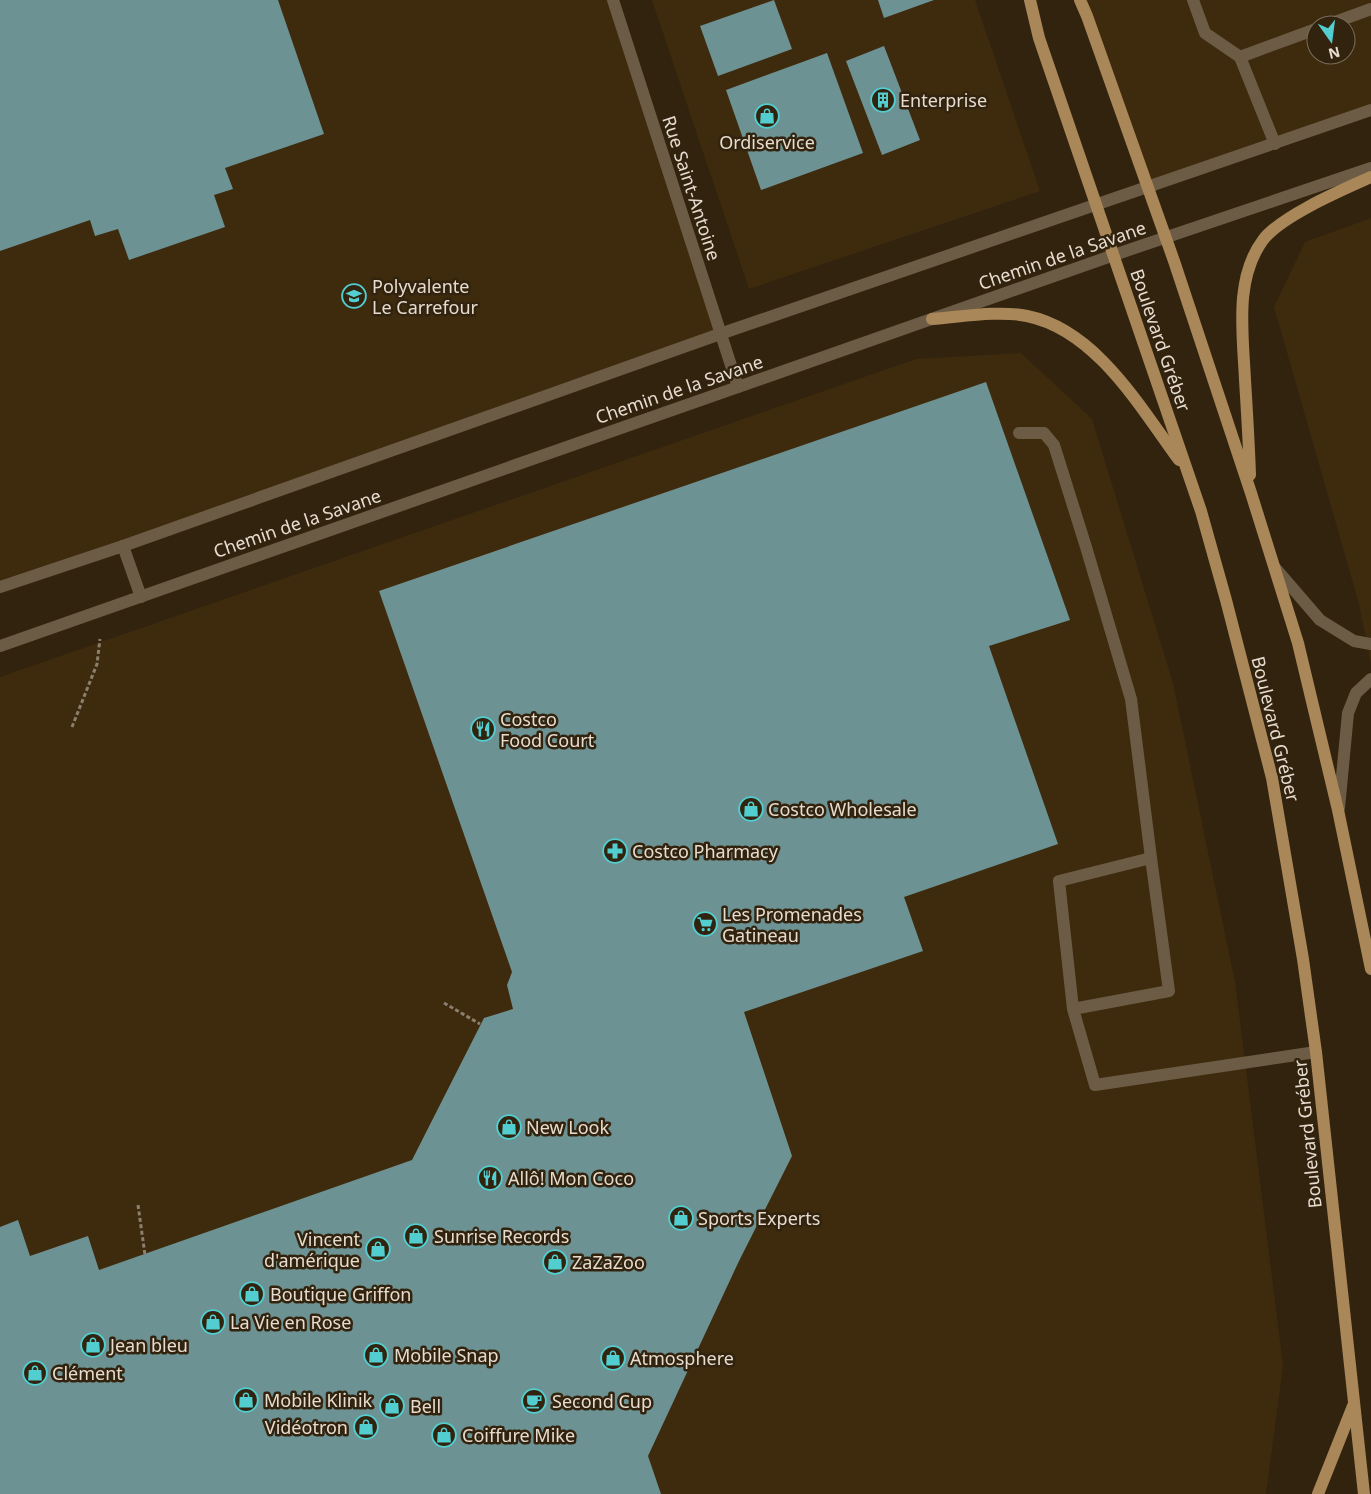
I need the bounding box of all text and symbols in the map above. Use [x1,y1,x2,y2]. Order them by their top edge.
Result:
north arrow [1306,15,1356,65]
text: N [1326,43,1342,64]
building icon: Enterprise [870,87,896,113]
place label: Enterprise [900,88,987,112]
shop icon: Ordiservice [754,103,780,129]
street label: Rue Saint-Antoine [657,112,727,264]
place label: Ordiservice [719,130,815,154]
street label: Chemin de la Savane [975,215,1149,295]
street label: Boulevard Gréber [1125,266,1197,415]
place label: Polyvalente Le Carrefour [372,274,479,319]
school or university icon: Polyvalente Le Carrefour [341,283,367,309]
street label: Chemin de la Savane [592,349,766,429]
street label: Chemin de la Savane [210,483,384,563]
street label: Boulevard Gréber [1246,654,1306,805]
place label: Costco Food Court [500,707,595,752]
restaurant icon: Costco Food Court [470,716,496,742]
shop icon: Costco Wholesale [738,796,764,822]
place label: Costco Wholesale [768,797,917,821]
pharmacy icon: Costco Pharmacy [602,838,628,864]
place label: Costco Pharmacy [632,839,779,863]
place label: Les Promenades Gatineau [722,902,862,947]
supermarket icon: Les Promenades Gatineau [692,911,718,937]
street label: Boulevard Gréber [1287,1058,1327,1209]
shop icon: New Look [496,1114,522,1140]
place label: New Look [526,1115,610,1139]
restaurant icon: Allô! Mon Coco [477,1165,503,1191]
place label: Allô! Mon Coco [508,1166,634,1190]
shop icon: Sports Experts [668,1205,694,1231]
place label: Sports Experts [698,1206,820,1230]
shop icon: Sunrise Records [403,1223,429,1249]
place label: Sunrise Records [434,1224,569,1248]
place label: Vincent d'amérique [264,1227,360,1272]
shop icon: Vincent d'amérique [365,1236,391,1262]
shop icon: ZaZaZoo [542,1249,568,1275]
place label: ZaZaZoo [572,1250,645,1274]
shop icon: Boutique Griffon [239,1281,265,1307]
place label: Boutique Griffon [270,1282,411,1306]
shop icon: La Vie en Rose [200,1309,226,1335]
place label: La Vie en Rose [230,1310,351,1334]
shop icon: Jean bleu [80,1332,106,1358]
place label: Jean bleu [108,1333,188,1357]
shop icon: Mobile Snap [363,1342,389,1368]
place label: Mobile Snap [394,1343,499,1367]
shop icon: Atmosphere [600,1345,626,1371]
place label: Atmosphere [630,1346,734,1370]
shop icon: Clément [22,1360,48,1386]
place label: Clément [52,1361,123,1385]
shop icon: Mobile Klinik [233,1387,259,1413]
place label: Mobile Klinik [264,1388,373,1412]
cafe icon: Second Cup [521,1388,547,1414]
place label: Second Cup [552,1389,652,1413]
shop icon: Bell [379,1393,405,1419]
place label: Bell [410,1394,441,1418]
shop icon: Vidéotron [353,1414,379,1440]
place label: Vidéotron [265,1415,348,1439]
shop icon: Coiffure Mike [431,1422,457,1448]
place label: Coiffure Mike [462,1423,575,1447]

